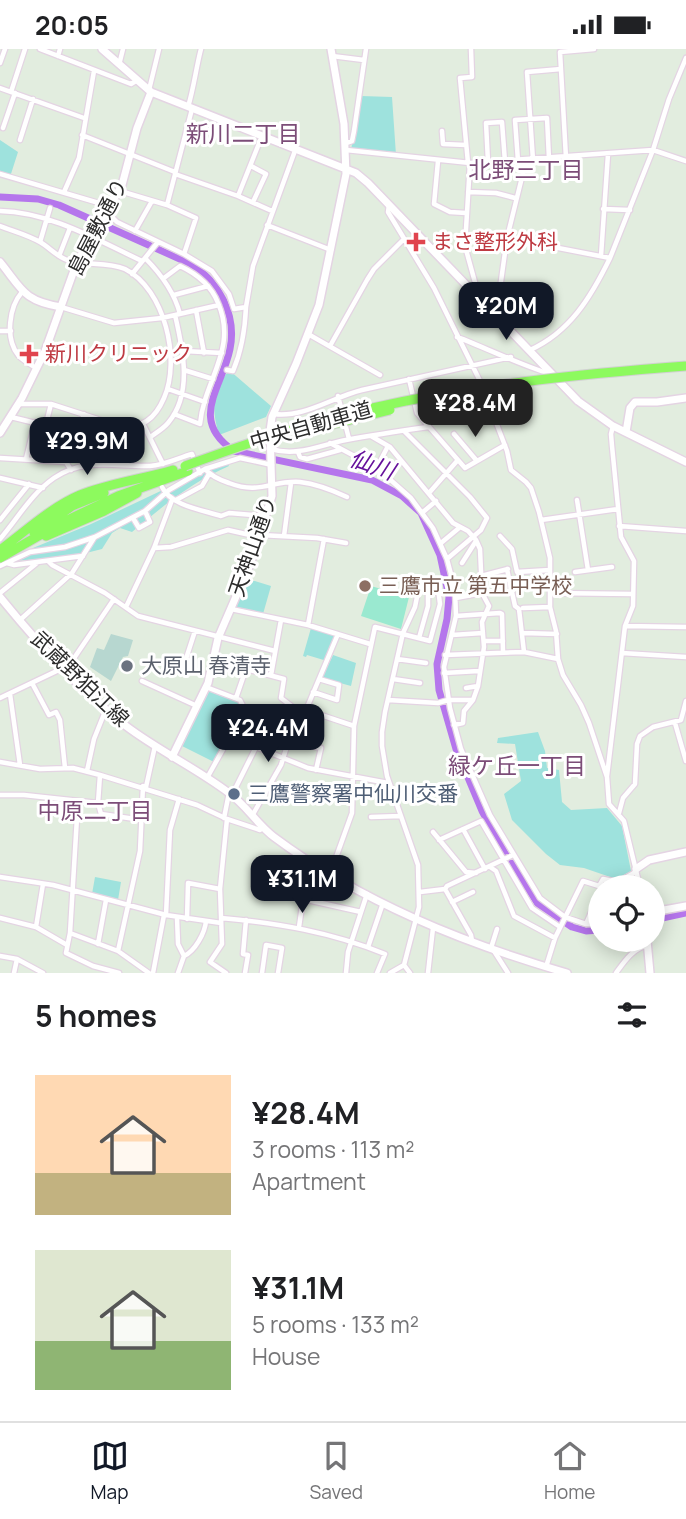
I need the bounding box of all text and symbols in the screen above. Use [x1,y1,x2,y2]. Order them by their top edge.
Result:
text: 20:05 [35,7,109,43]
district label: 新川二丁目 [186,117,301,149]
district label: 北野三丁目 [469,153,584,185]
street label: 島屋敷通り [61,173,133,280]
place label: まさ整形外科 [432,227,558,255]
marker: まさ整形外科 [406,232,426,252]
pin: ¥20M [465,282,547,342]
text: ¥20M [475,289,537,321]
place label: 新川クリニック [45,339,192,367]
marker: 新川クリニック [19,344,39,364]
pin: ¥28.4M [418,379,532,439]
text: ¥28.4M [434,386,516,418]
street label: 中央自動車道 [246,394,375,456]
pin: ¥29.9M [30,417,144,477]
text: ¥29.9M [46,424,128,456]
water label: 仙川 [345,441,402,488]
street label: 天神山通り [222,491,282,600]
place label: 三鷹市立 第五中学校 [379,571,572,599]
marker: 三鷹市立 第五中学校 [357,578,373,594]
street label: 武蔵野狛江線 [26,624,136,732]
place label: 大原山 春清寺 [141,651,271,679]
marker: 大原山 春清寺 [119,658,135,674]
pin: ¥24.4M [211,705,325,764]
text: ¥24.4M [227,711,309,743]
district label: 緑ケ丘一丁目 [448,749,586,781]
place label: 三鷹警察署中仙川交番 [248,779,458,807]
marker: 三鷹警察署中仙川交番 [226,786,242,802]
district label: 中原二丁目 [38,794,153,826]
pin: ¥31.1M [245,855,359,915]
text: ¥31.1M [267,862,337,894]
map controls [588,875,665,952]
button: locate [588,875,665,952]
text: 5 homes [35,995,157,1036]
icon: filters [613,996,651,1034]
text: ¥28.4M [252,1092,360,1133]
icon: home [91,1103,175,1187]
text: 3 rooms · 113 m² [252,1133,415,1165]
text: Apartment [252,1165,366,1197]
text: ¥31.1M [252,1267,344,1308]
icon: home [91,1278,175,1362]
text: 5 rooms · 133 m² [252,1308,419,1340]
text: House [252,1340,321,1372]
tab: Map [91,1437,129,1505]
tab: Saved [310,1437,363,1505]
tab: Home [544,1437,595,1505]

